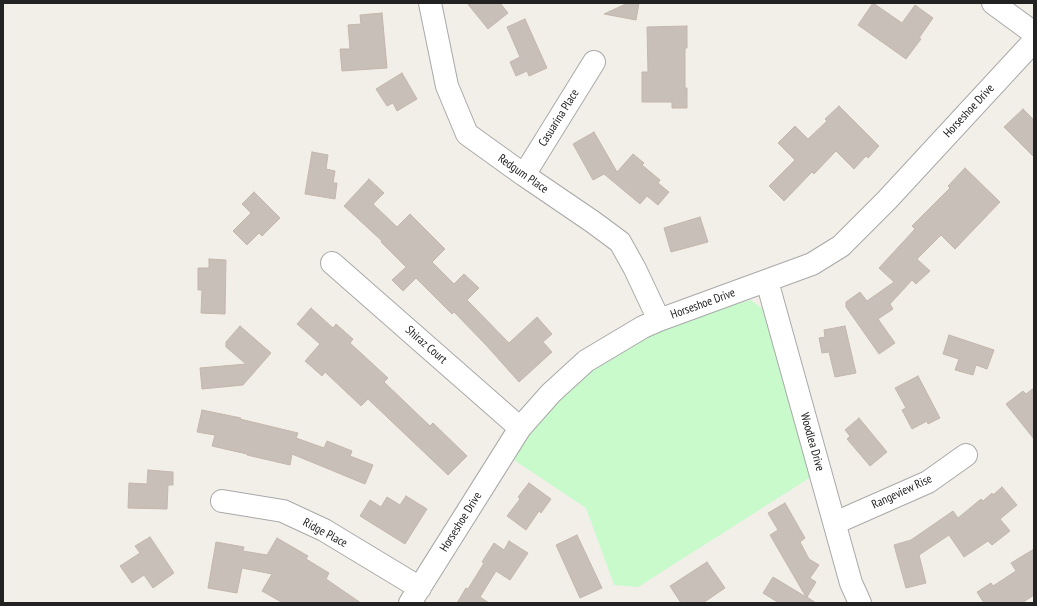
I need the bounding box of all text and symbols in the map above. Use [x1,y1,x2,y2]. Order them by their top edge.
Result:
street label: Horseshoe Drive [941,81,997,141]
street label: Casuarina Place [536,87,582,149]
street label: Redgum Place [495,151,551,197]
street label: Horseshoe Drive [669,286,737,322]
street label: Shiraz Court [402,323,450,367]
street label: Woodlea Drive [797,411,827,473]
street label: Rangeview Rise [870,472,934,512]
street label: Horseshoe Drive [437,489,485,555]
street label: Ridge Place [300,515,350,551]

